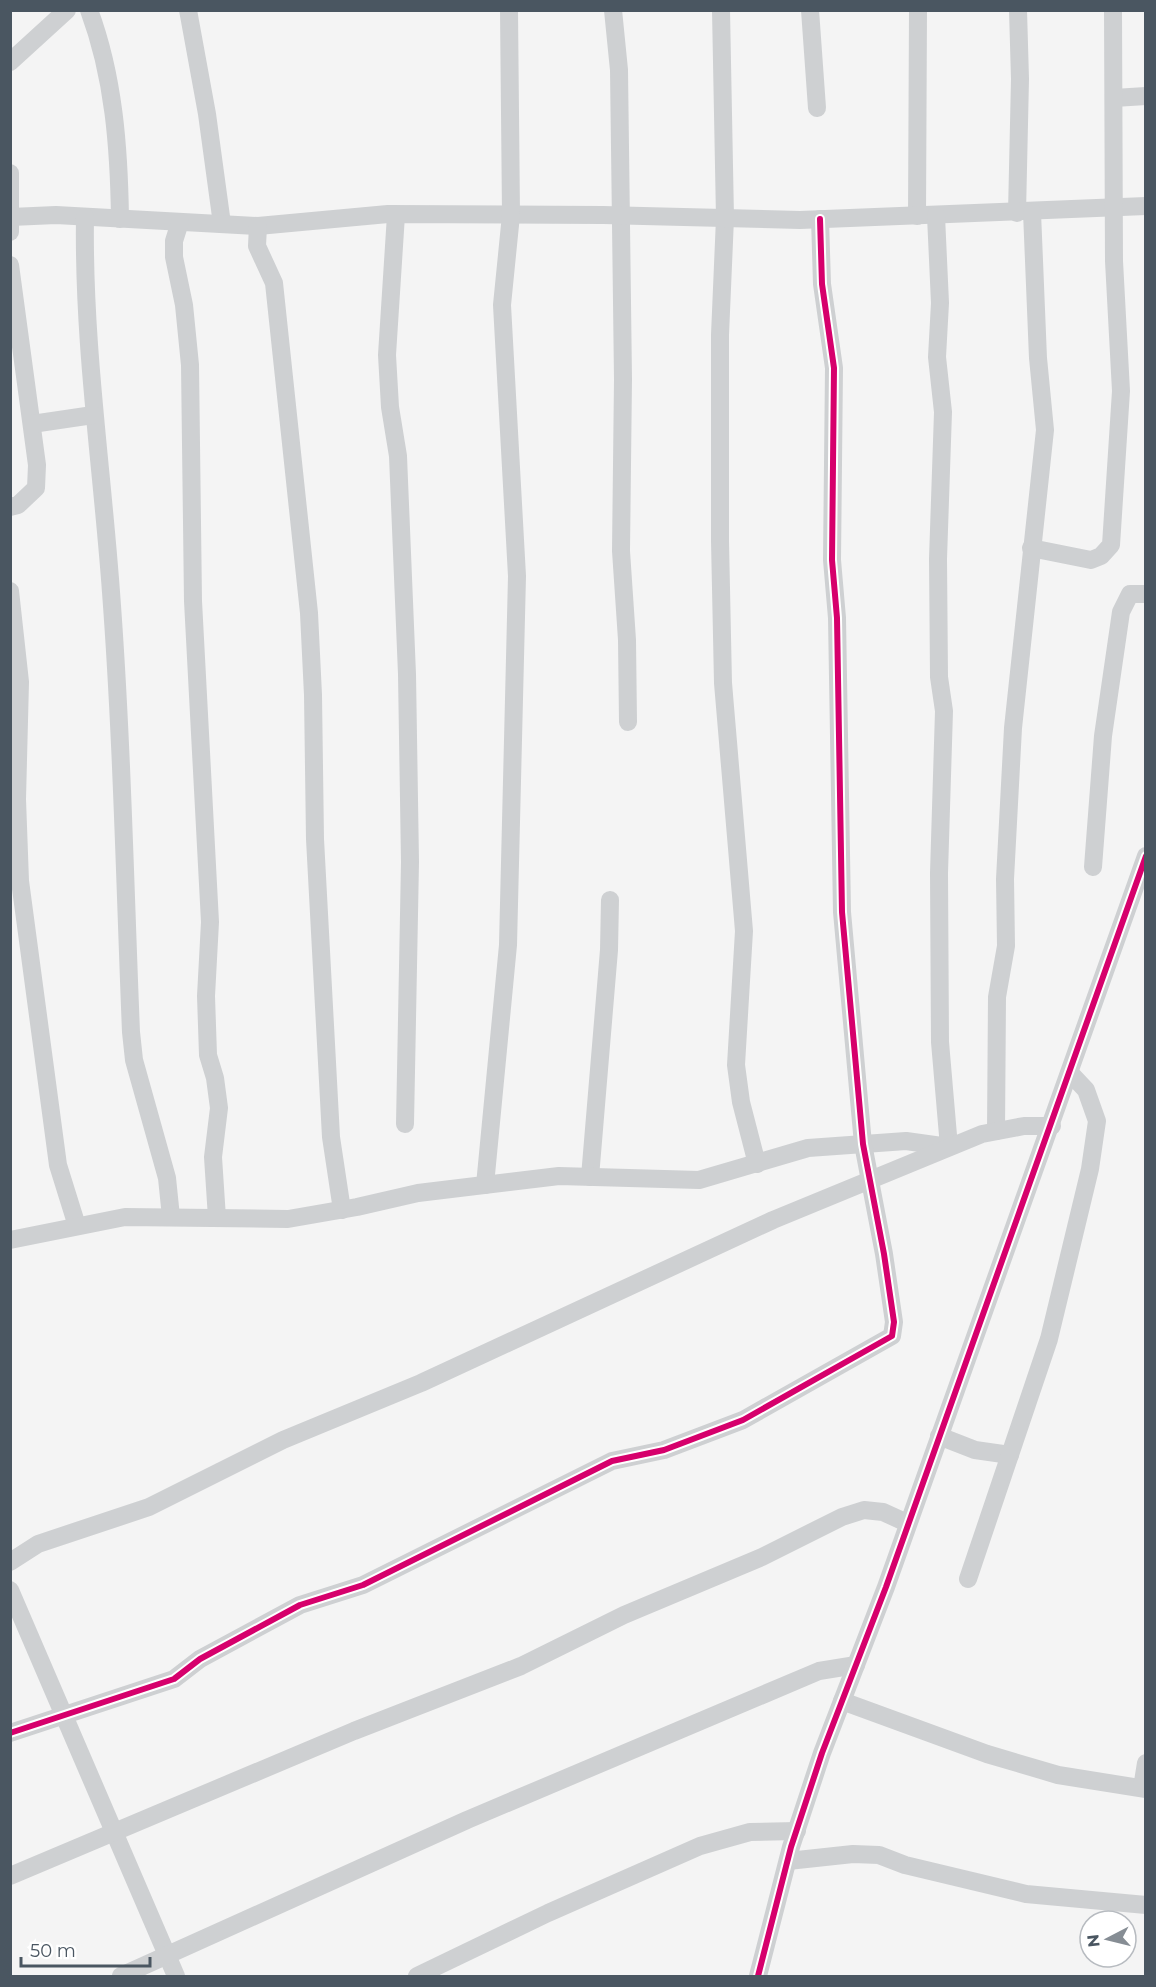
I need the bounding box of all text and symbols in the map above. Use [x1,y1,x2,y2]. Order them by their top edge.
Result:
north arrow [1078,1909,1138,1969]
scale bar [21,1930,150,1968]
text: N [1083,1933,1104,1948]
text: 50 m [30,1940,76,1962]

